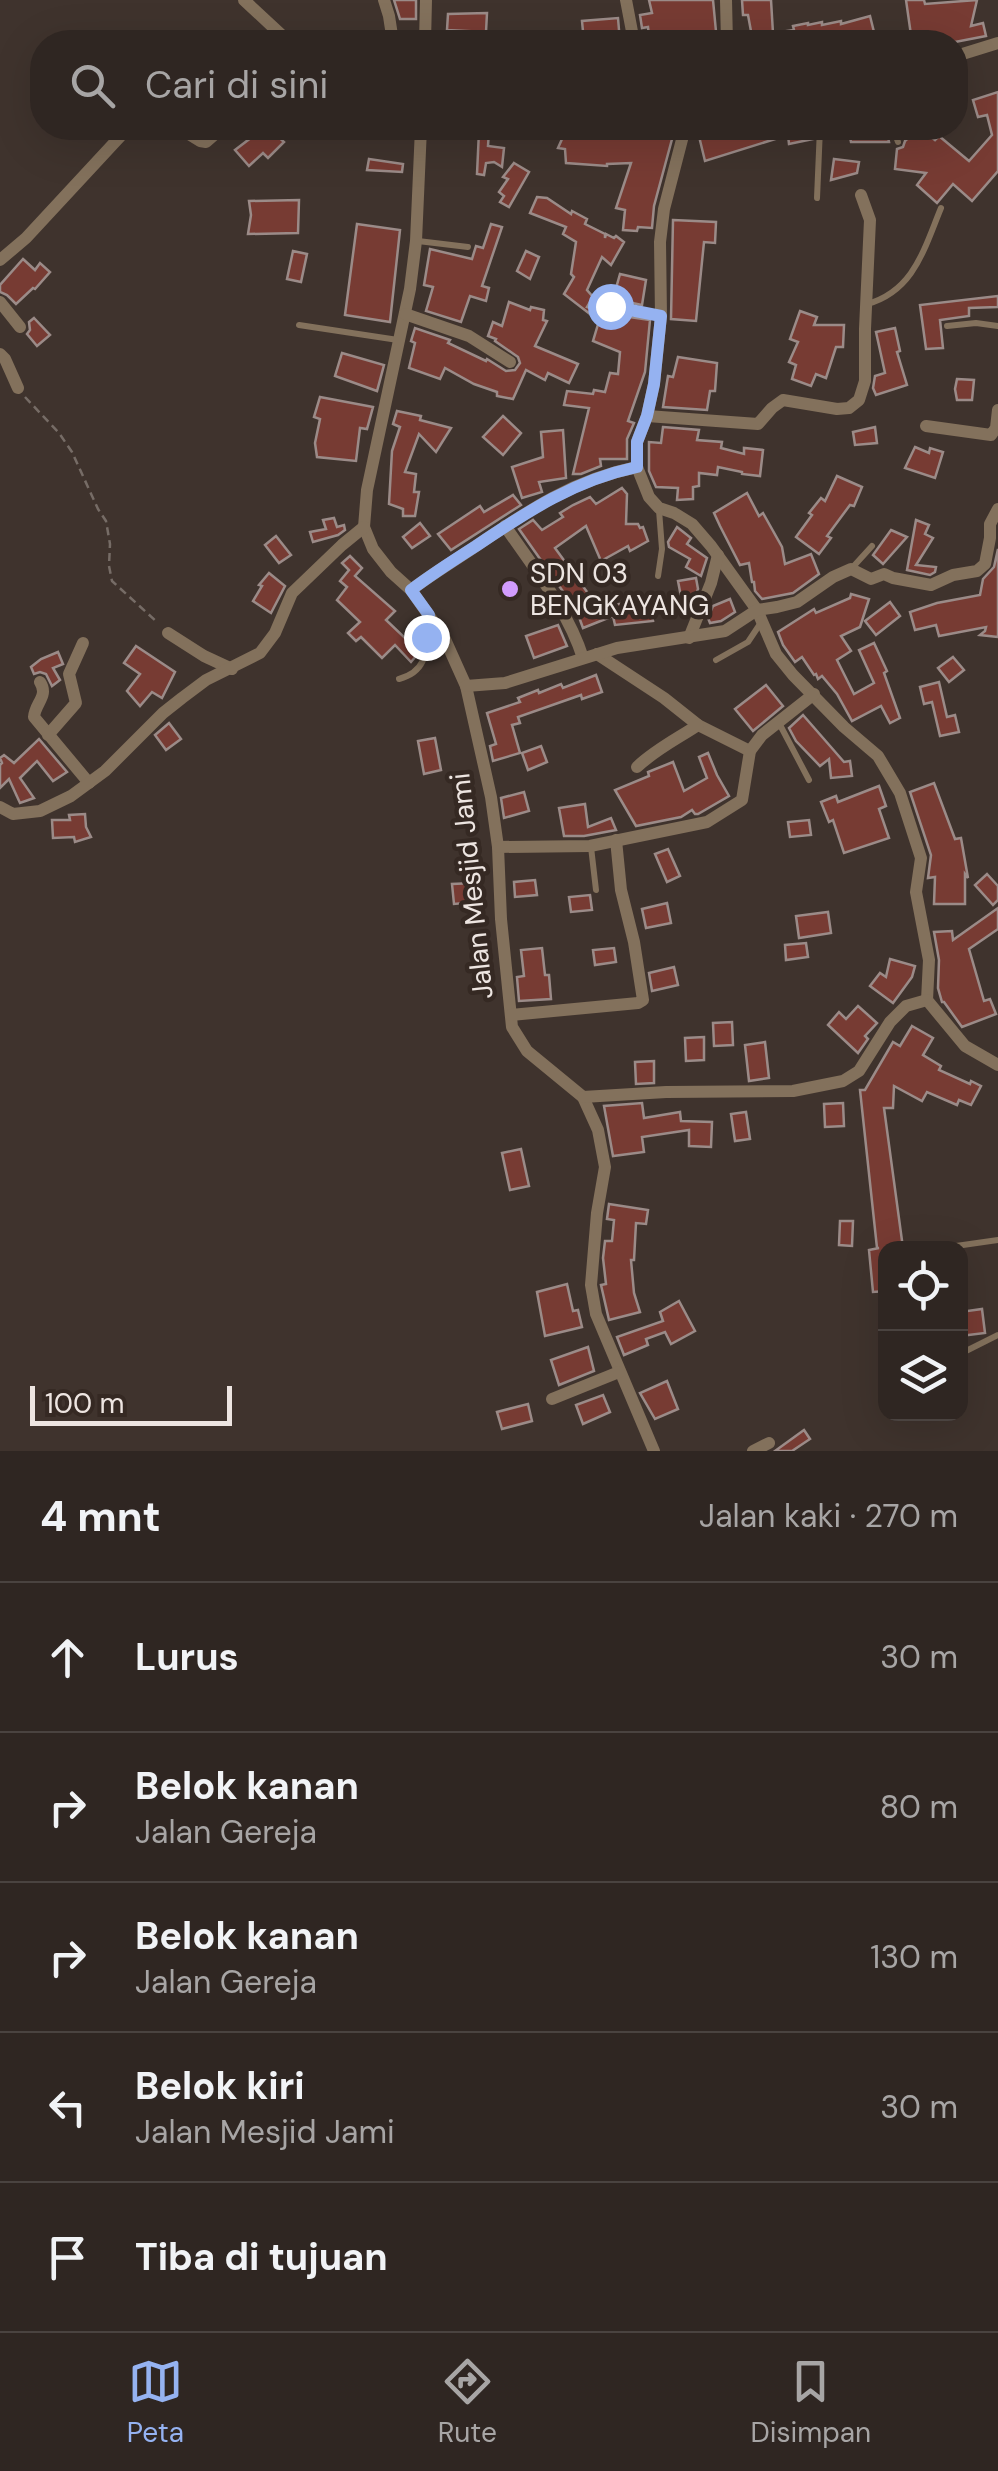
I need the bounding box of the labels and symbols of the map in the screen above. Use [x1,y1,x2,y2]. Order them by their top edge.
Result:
route start [588,284,634,330]
place label: SDN 03 BENGKAYANG [530,555,710,624]
marker: SDN 03 BENGKAYANG [499,578,521,600]
route end [404,615,450,661]
street label: Jalan Mesjid Jami [441,771,502,1001]
scale bar [30,1381,232,1426]

